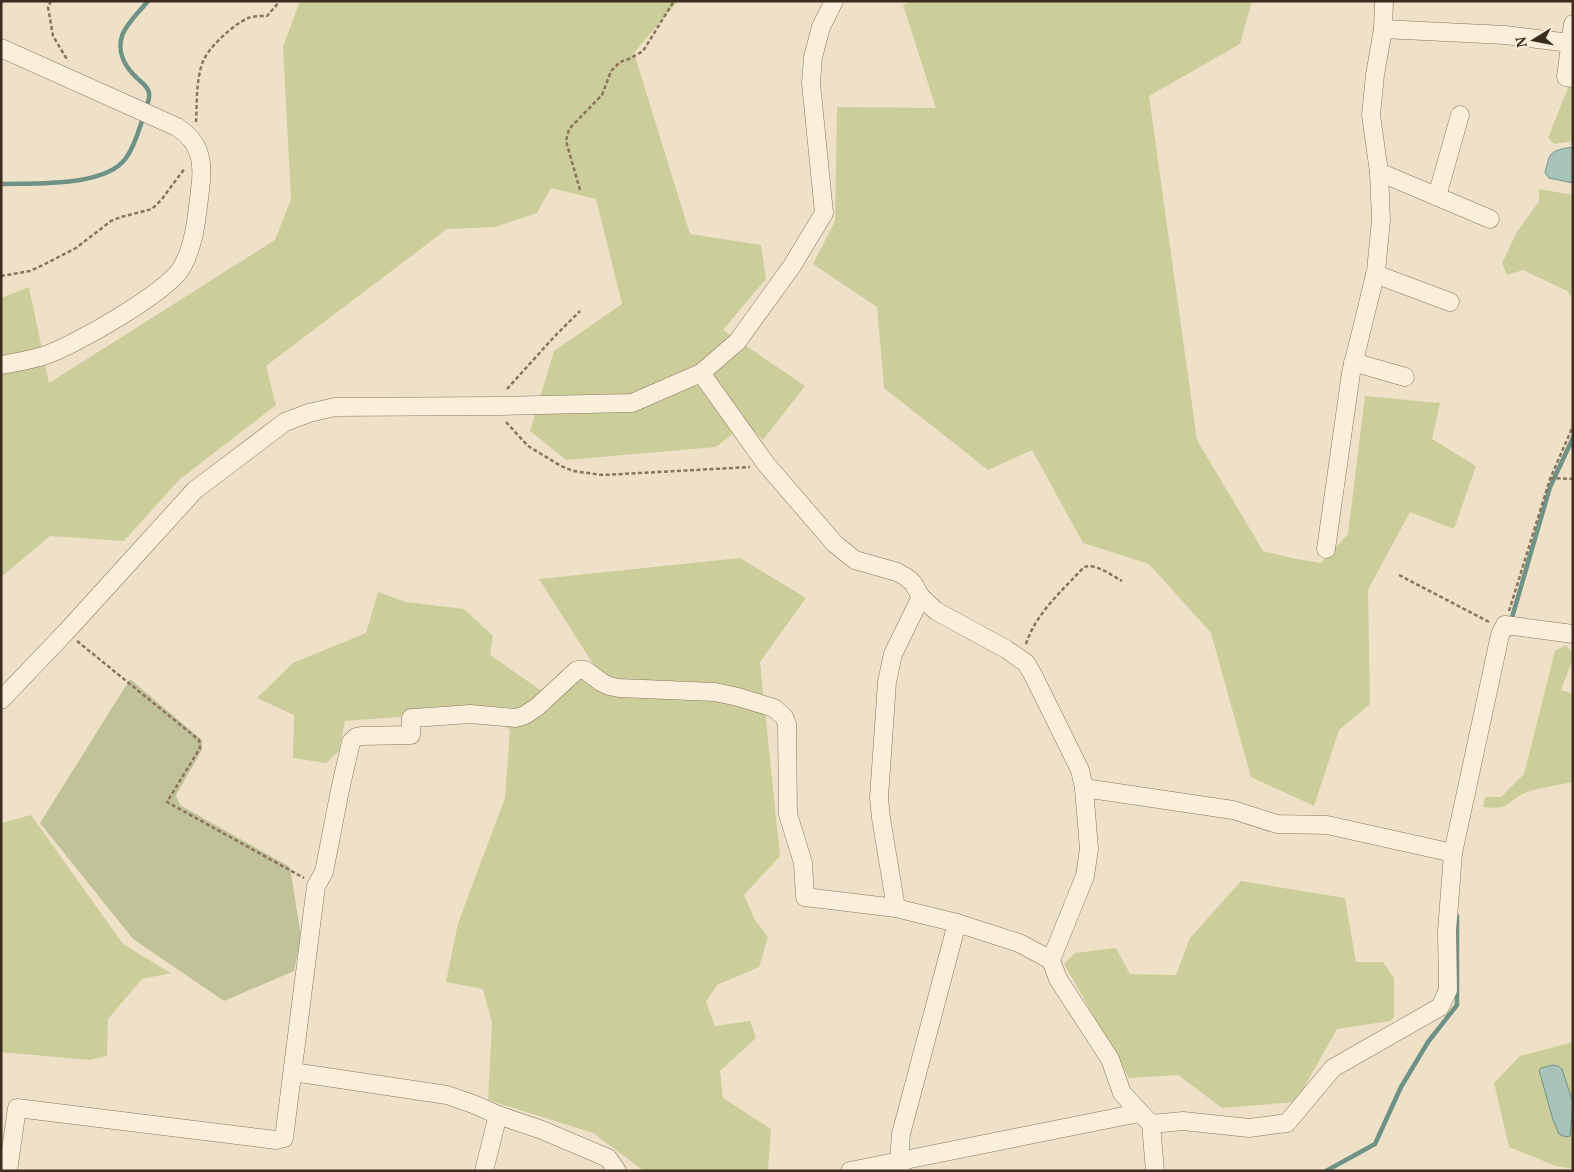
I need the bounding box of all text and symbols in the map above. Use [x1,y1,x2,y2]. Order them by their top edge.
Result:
north arrow [1509,15,1559,65]
text: N [1510,35,1531,49]

